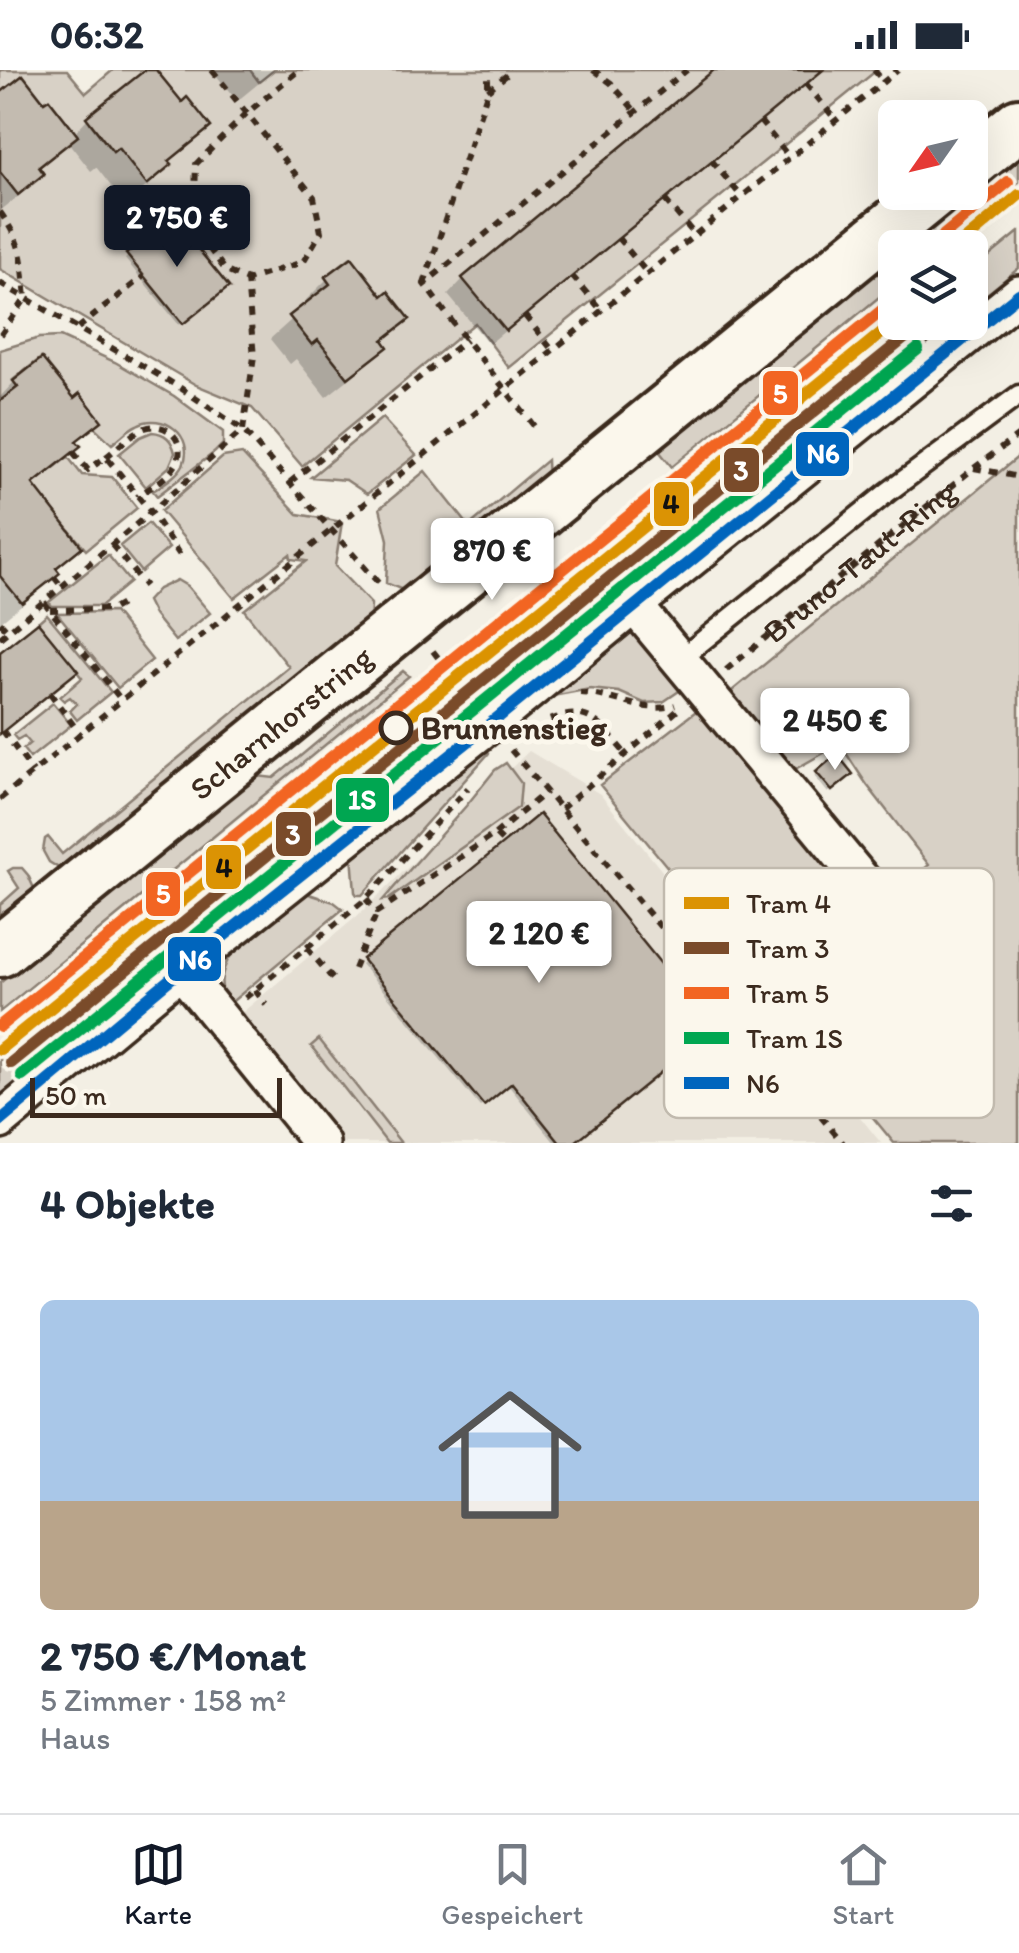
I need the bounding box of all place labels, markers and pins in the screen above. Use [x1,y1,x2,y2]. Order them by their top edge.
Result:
pin: 2 750 € [85,185,269,270]
pin: 870 € [422,518,562,603]
pin: 2 450 € [743,688,927,773]
place label: Brunnenstieg [421,709,607,747]
marker: Brunnenstieg [380,712,412,744]
pin: 2 120 € [447,901,631,986]

